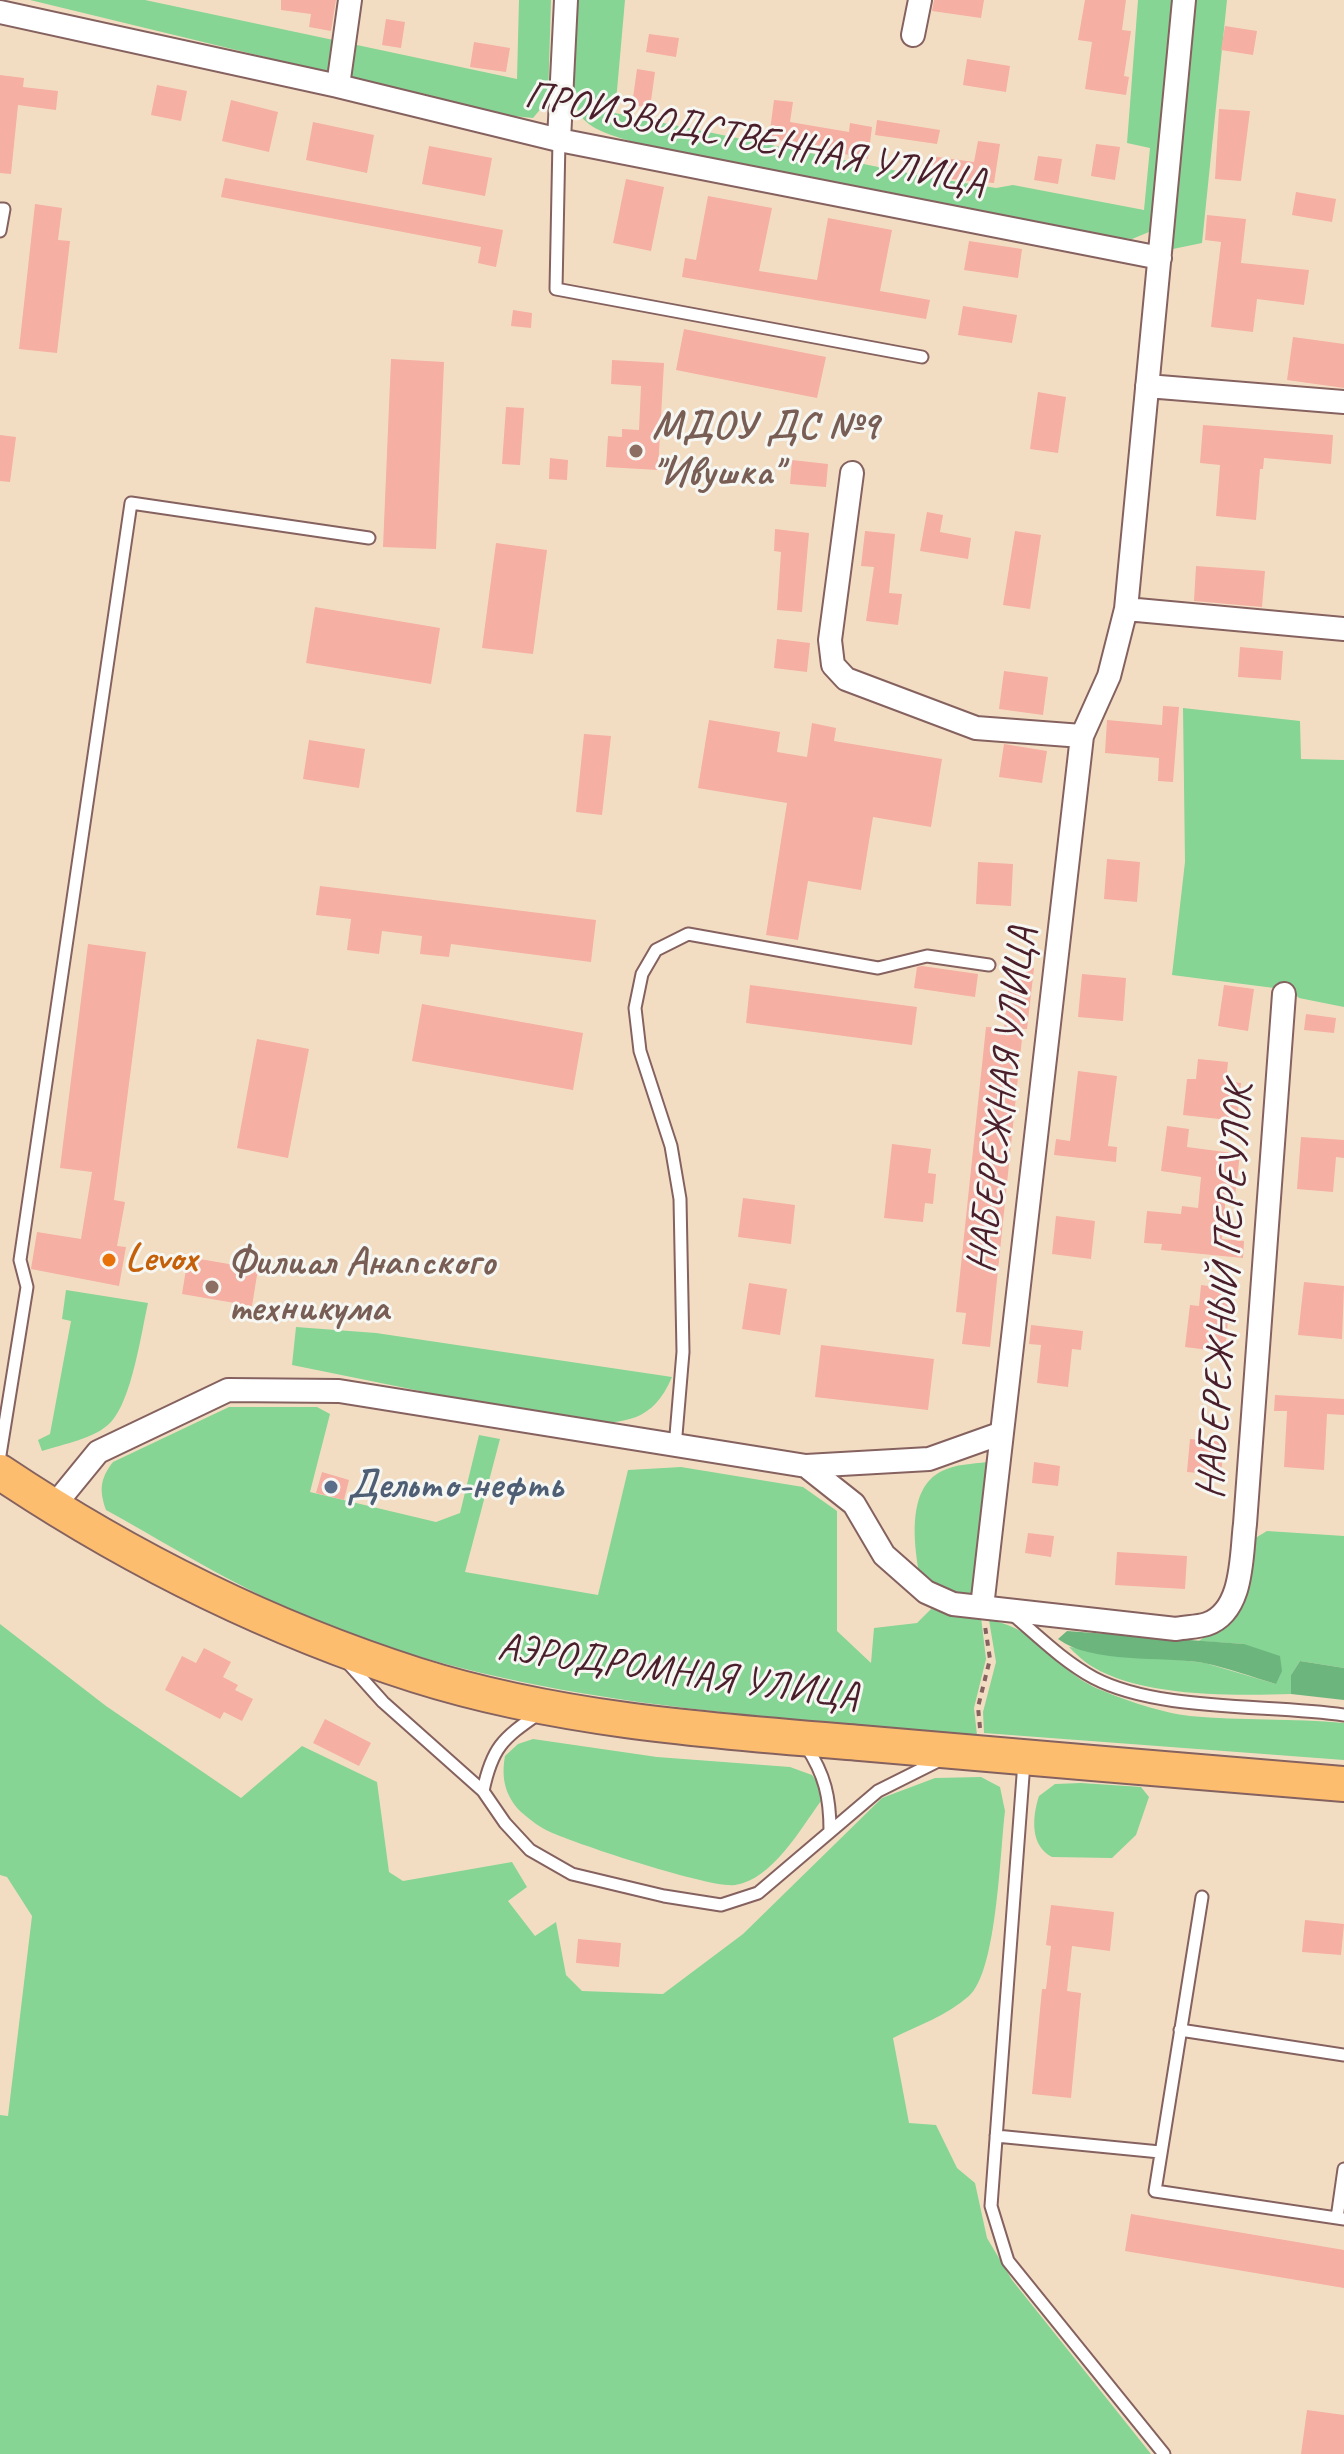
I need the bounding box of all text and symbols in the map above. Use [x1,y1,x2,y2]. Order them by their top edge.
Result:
street label: ПРОИЗВОДСТВЕННАЯ УЛИЦА [521,72,989,208]
place label: МДОУ ДС №9 "Ивушка" [652,404,878,498]
marker: МДОУ ДС №9 "Ивушка" [627,442,645,460]
street label: НАБЕРЕЖНАЯ УЛИЦА [958,925,1048,1275]
street label: НАБЕРЕЖНЫЙ ПЕРЕУЛОК [1188,1082,1264,1500]
place label: Levox [125,1236,197,1284]
place label: Филиал Анапского техникума [228,1240,496,1334]
marker: Levox [100,1251,118,1269]
marker: Филиал Анапского техникума [203,1278,221,1296]
place label: Дельто-нефть [347,1463,562,1511]
marker: Дельто-нефть [322,1478,340,1496]
street label: АЭРОДРОМНАЯ УЛИЦА [495,1624,861,1722]

